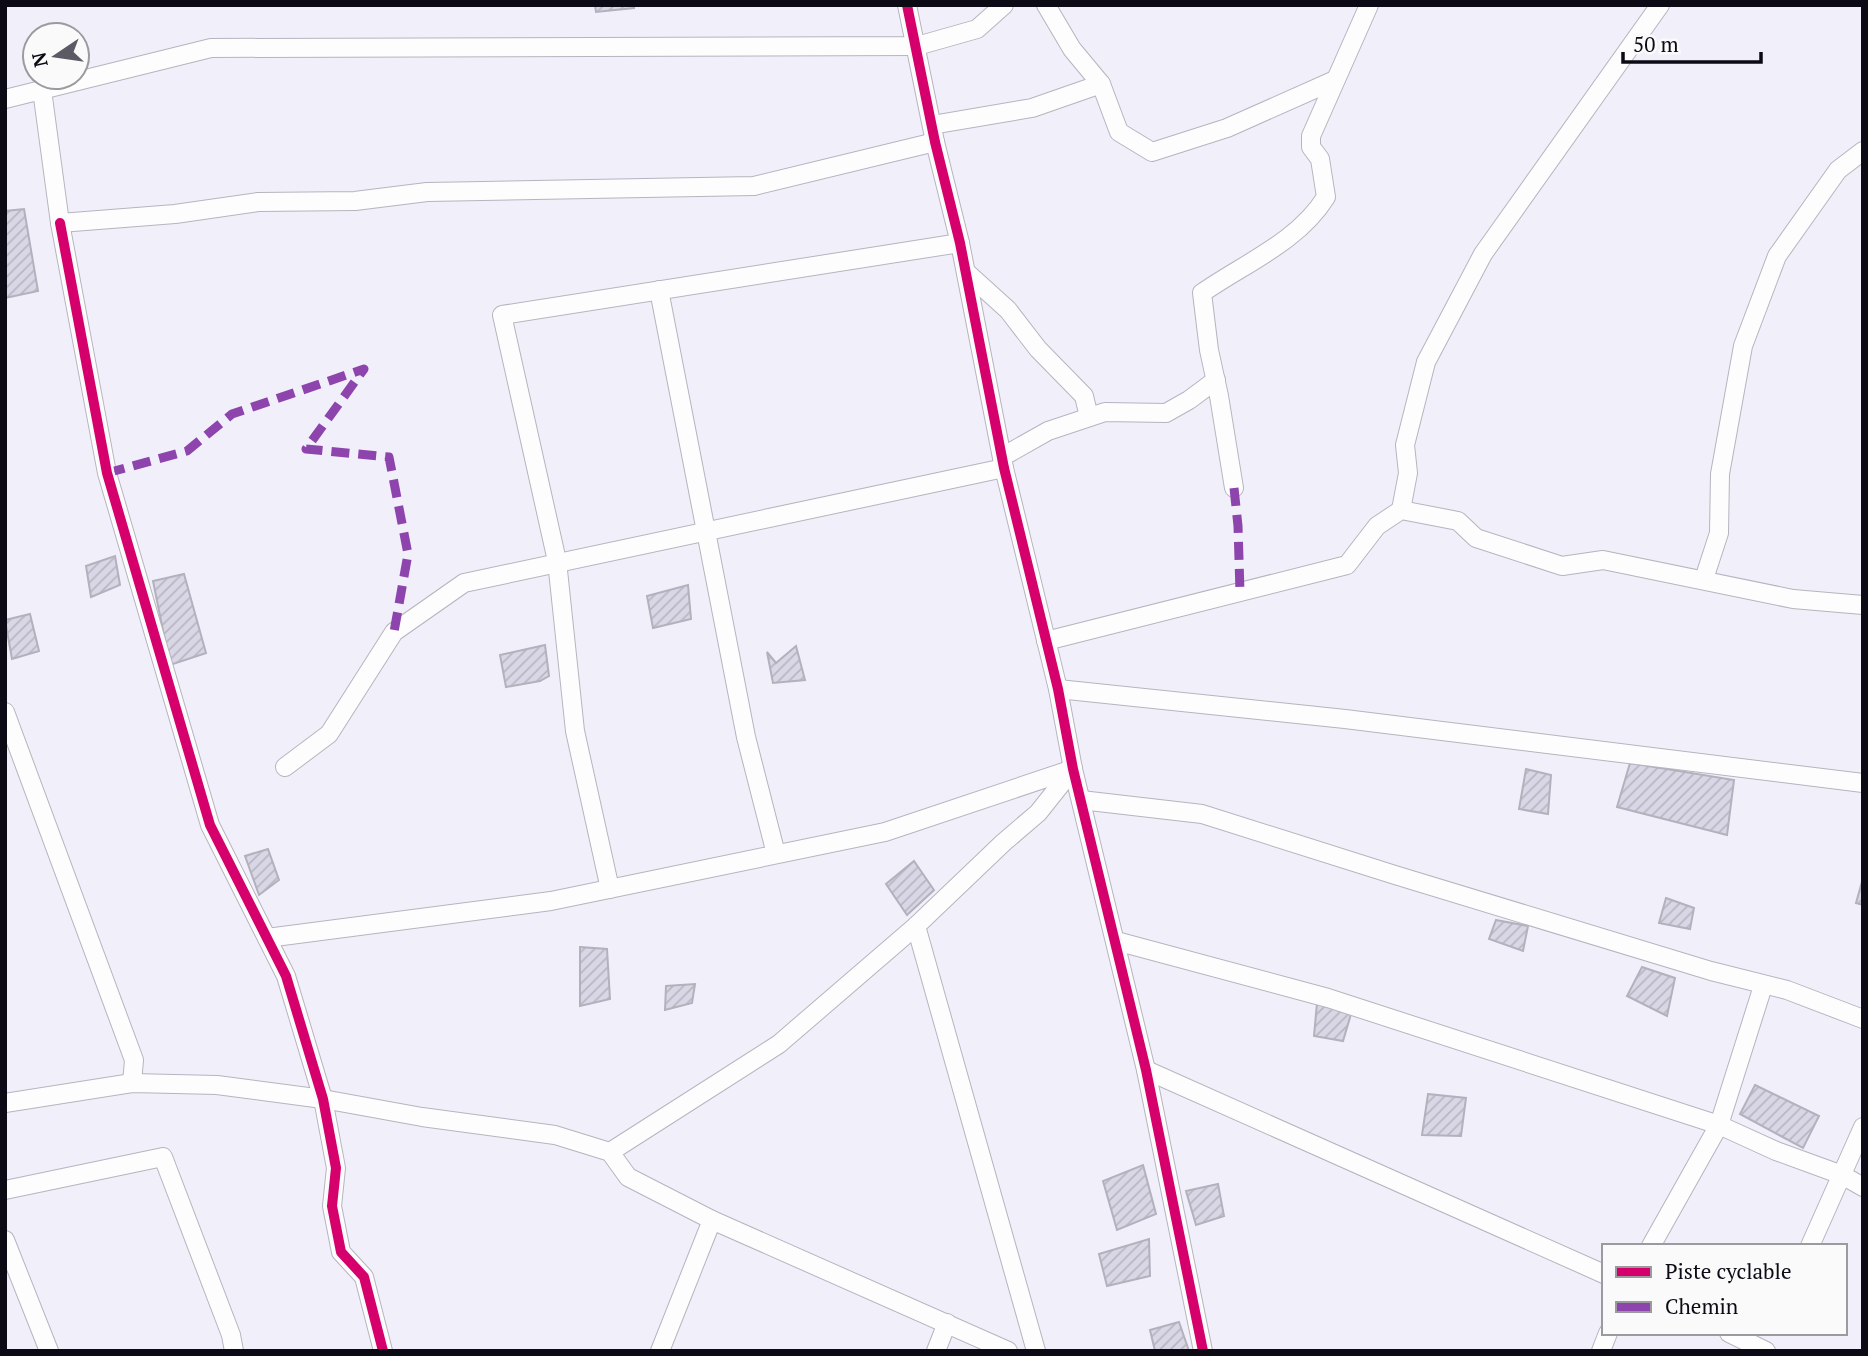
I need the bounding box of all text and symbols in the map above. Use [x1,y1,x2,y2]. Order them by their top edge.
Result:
north arrow [21,21,91,91]
scale bar [1623,21,1761,65]
text: 50 m [1633,30,1679,58]
text: N [25,50,53,70]
legend [1602,1244,1847,1335]
text: Piste cyclable [1665,1257,1791,1285]
text: Chemin [1665,1292,1739,1320]

